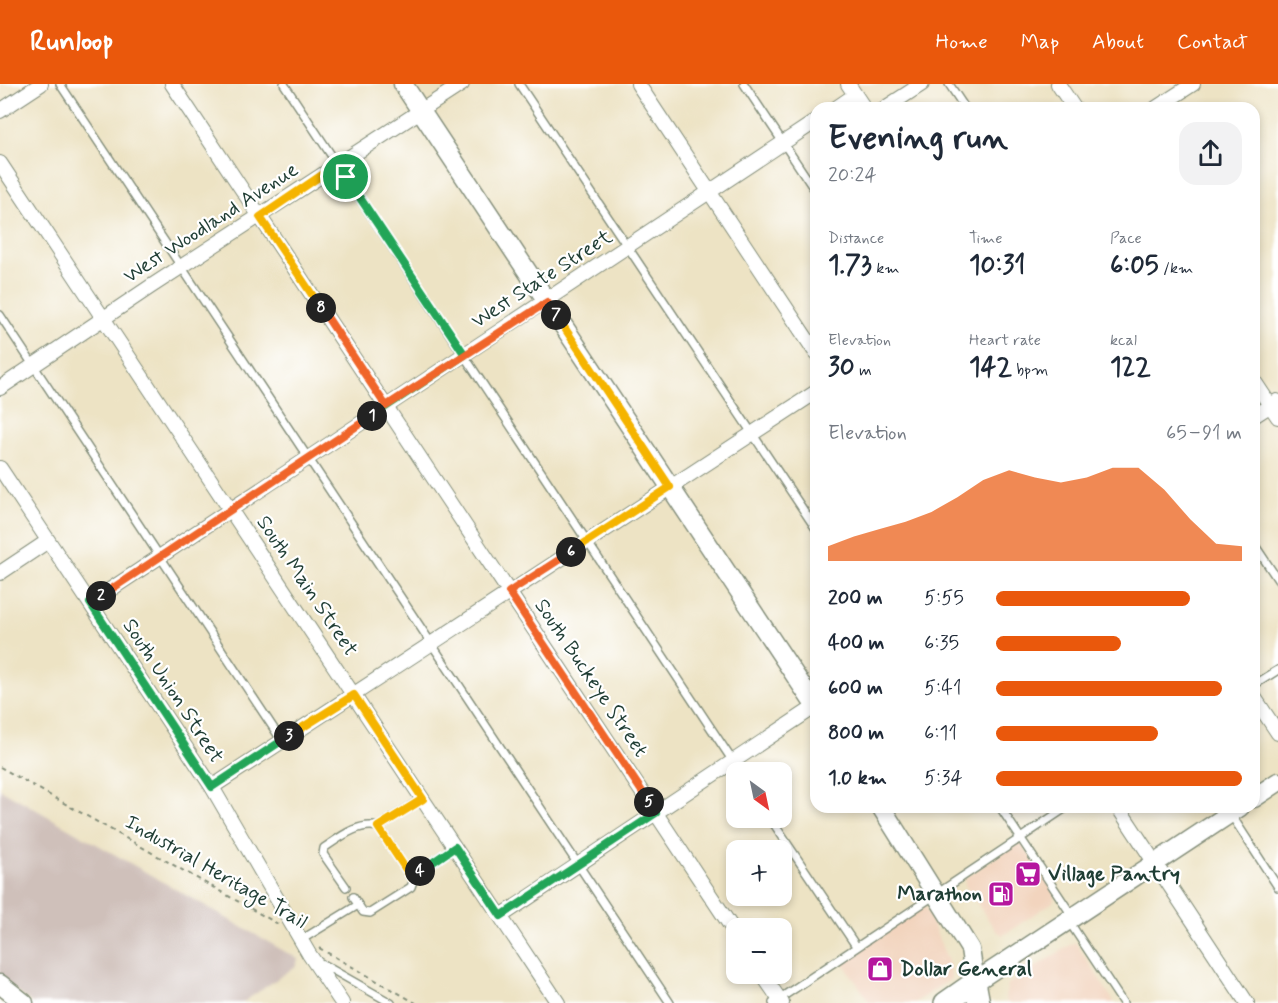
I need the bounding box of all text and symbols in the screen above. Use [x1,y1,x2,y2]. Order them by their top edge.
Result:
text: Runloop [30,24,114,61]
text: Home [936,28,988,56]
text: Map [1021,28,1059,56]
text: About [1092,28,1144,56]
text: Contact [1177,28,1248,56]
text: Evening run [828,117,1008,161]
button: share [1179,122,1242,185]
pin [320,151,371,202]
street label: West Woodland Avenue [118,156,304,290]
icon: arrive [329,160,362,193]
text: 20:24 [828,162,877,189]
street label: West State Street [466,223,618,335]
text: Distance [828,228,884,249]
text: Time [969,228,1003,249]
text: Pace [1110,228,1142,249]
text: 1.73 [828,249,872,283]
text: 10:31 [969,249,1025,283]
text: 6:05 [1110,249,1159,283]
text: km [872,258,899,279]
text: /km [1159,258,1193,279]
pin: 8 [306,293,336,323]
text: 8 [316,297,326,318]
pin: 7 [541,300,571,330]
text: 7 [551,304,561,325]
text: Elevation [828,330,891,351]
text: Heart rate [969,330,1041,351]
text: kcal [1110,330,1137,351]
text: 30 [828,351,855,385]
text: 142 [969,351,1012,385]
text: 122 [1110,351,1151,385]
text: m [855,360,872,381]
text: bpm [1012,360,1048,381]
pin: 1 [357,401,387,431]
text: 1 [368,405,376,426]
text: Elevation [828,420,907,447]
text: 65–91 m [1166,420,1242,447]
street label: South Main Street [250,510,365,662]
pin: 6 [556,537,586,567]
text: 6 [567,541,575,562]
pin: 2 [86,581,116,611]
text: 2 [97,585,105,606]
text: 200 m [828,585,883,612]
text: 5:55 [924,585,964,612]
street label: South Buckeye Street [527,593,655,763]
street label: South Union Street [116,613,230,769]
text: 400 m [828,630,884,657]
text: 6:35 [924,630,959,657]
text: 600 m [828,675,883,702]
text: 5:41 [924,675,962,702]
text: 800 m [828,720,884,747]
text: 6:11 [924,720,957,747]
pin: 3 [274,721,304,751]
text: 3 [285,725,293,746]
north arrow [726,762,792,828]
map controls [726,762,792,984]
text: 1.0 km [828,765,887,792]
text: 5:34 [924,765,963,792]
pin: 5 [634,787,664,817]
text: 5 [644,791,654,812]
street label: Industrial Heritage Trail [119,808,312,937]
button: + [726,840,792,906]
pin: 4 [405,856,435,886]
supermarket icon: Village Pantry [1013,859,1043,889]
text: 4 [415,860,425,881]
place label: Village Pantry [1048,860,1180,888]
fuel station icon: Marathon [986,879,1016,909]
place label: Marathon [897,880,982,908]
button: − [726,918,792,984]
shop icon: Dollar General [865,954,895,984]
place label: Dollar General [900,955,1032,983]

